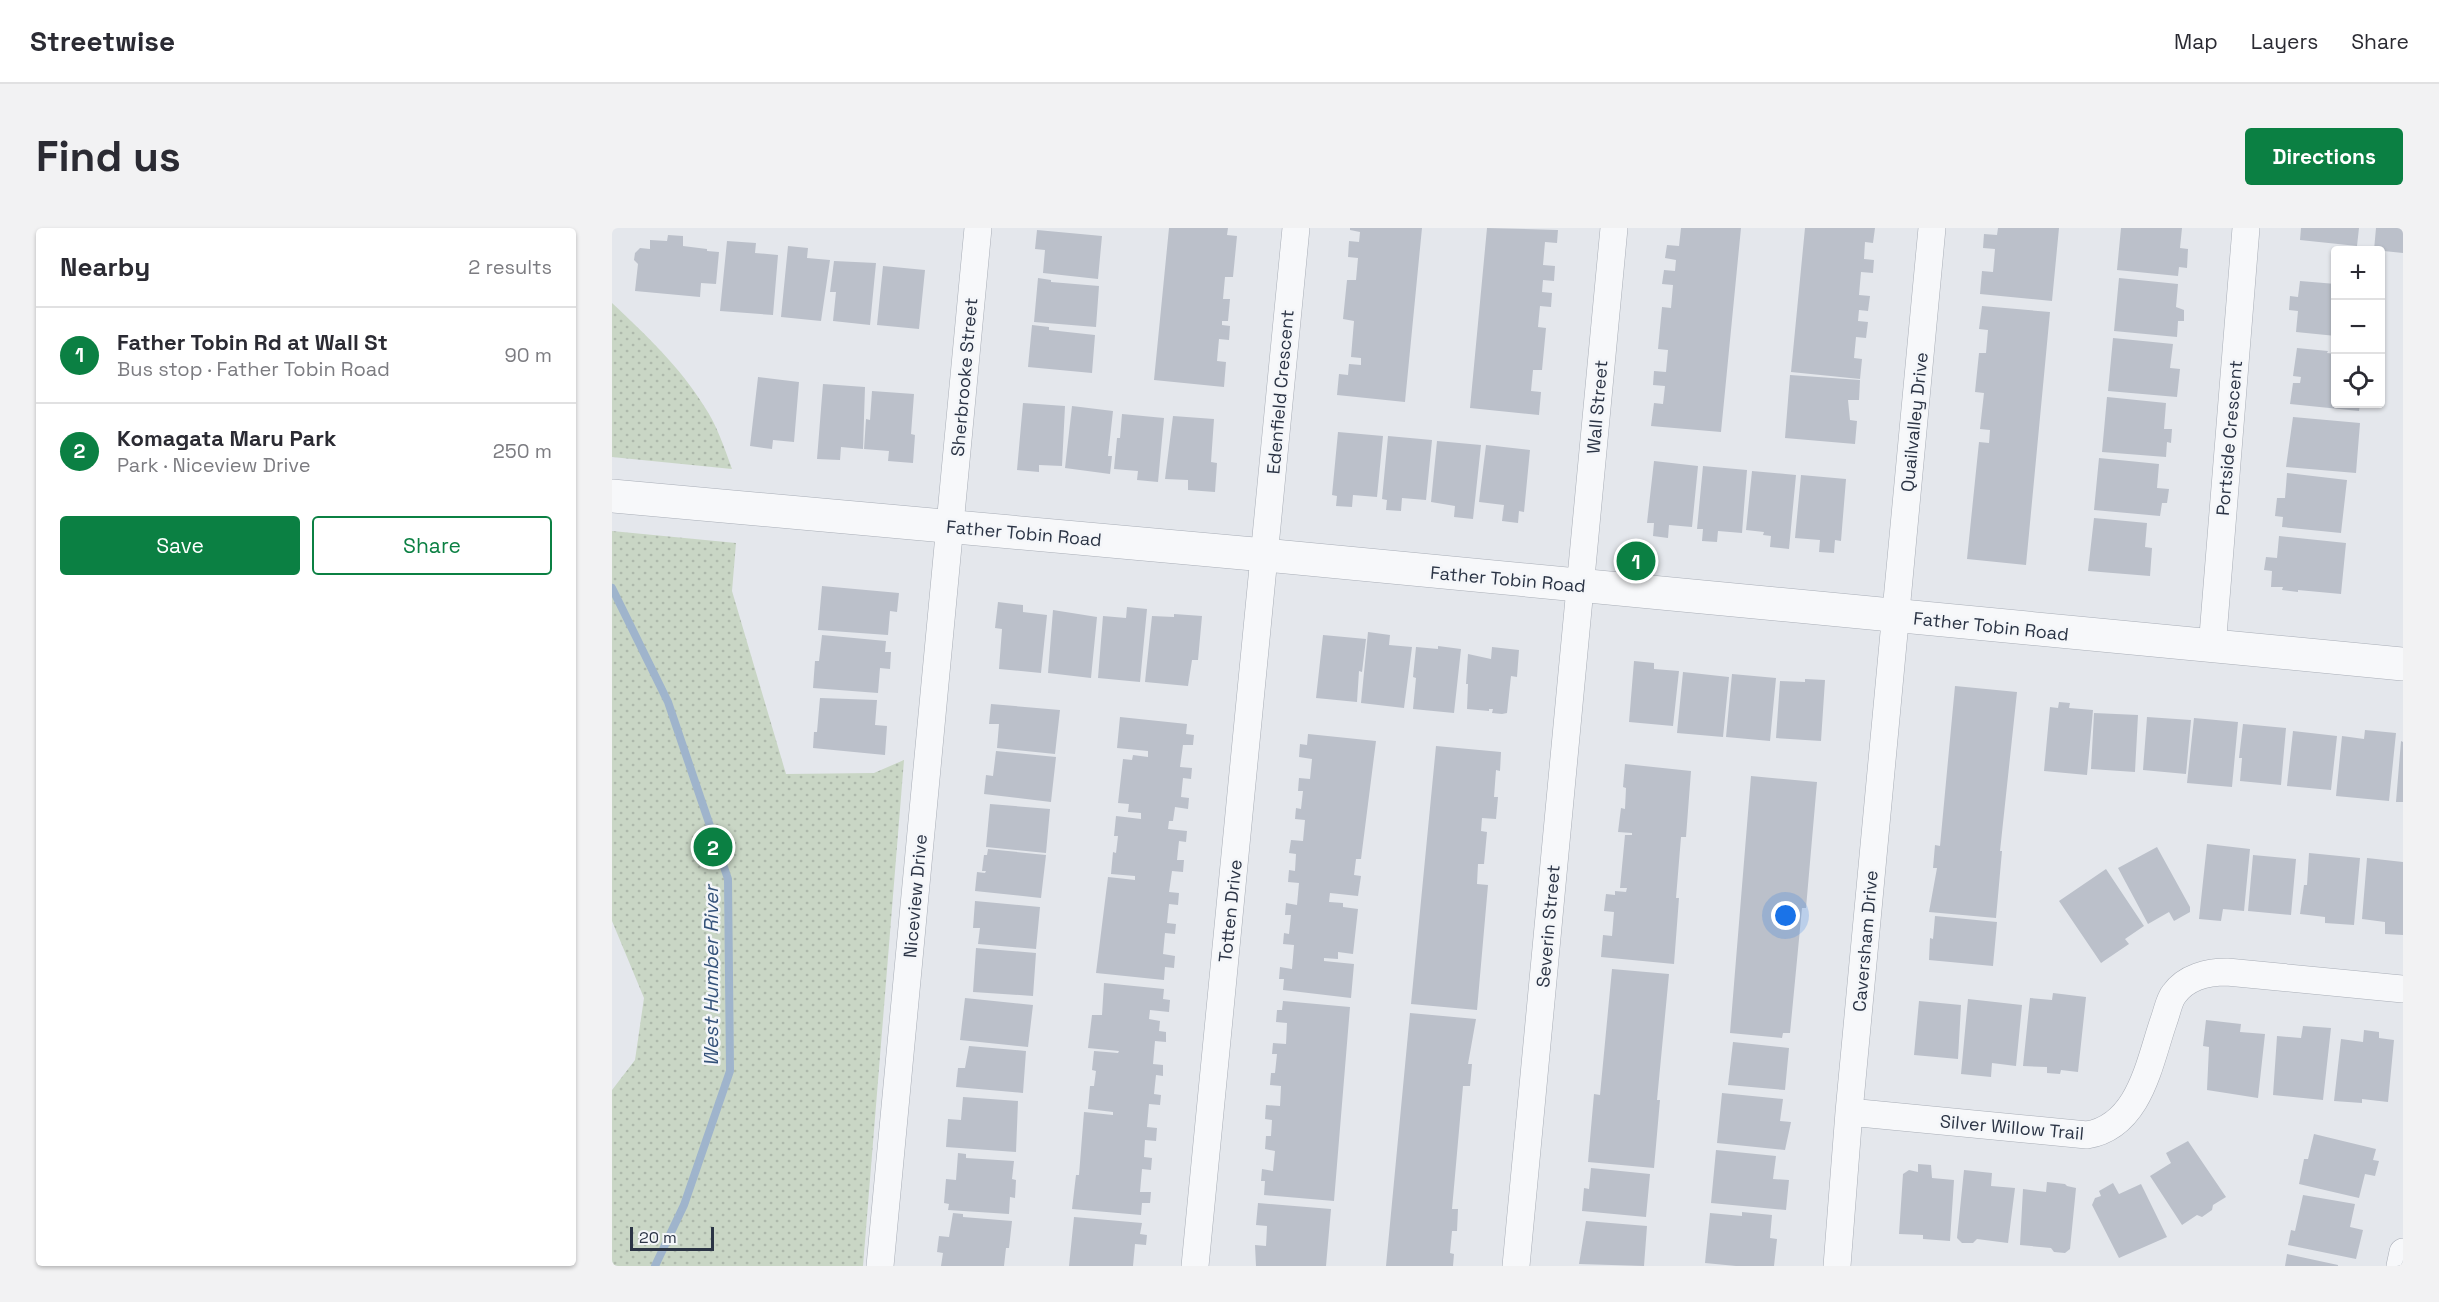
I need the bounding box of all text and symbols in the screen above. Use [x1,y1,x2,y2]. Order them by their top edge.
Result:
text: Streetwise [30,23,175,59]
text: Map [2174,28,2218,55]
text: Layers [2251,28,2318,55]
text: Share [2351,28,2409,55]
button: Directions [2245,128,2403,185]
text: Find us [36,130,181,183]
map controls [2331,246,2385,408]
button: + [2331,246,2385,300]
text: Nearby [60,250,150,284]
text: 2 results [468,254,552,280]
street label: Sherbrooke Street [946,297,982,457]
button: − [2331,300,2385,354]
street label: Edenfield Crescent [1261,309,1299,475]
text: Father Tobin Rd at Wall St [117,328,388,356]
text: 1 [75,342,84,368]
text: 90 m [505,342,552,368]
street label: Quailvalley Drive [1895,351,1933,493]
button: locate [2331,354,2385,408]
text: Bus stop · Father Tobin Road [117,356,390,382]
street label: Wall Street [1581,359,1613,455]
street label: Portside Crescent [2211,359,2247,517]
text: Komagata Maru Park [117,424,336,452]
text: 2 [74,438,85,464]
text: 250 m [493,438,552,464]
text: Park · Niceview Drive [117,452,311,478]
street label: Father Tobin Road [945,515,1103,551]
button: Save [60,516,300,575]
button: Share [312,516,552,575]
pin: 1 [1616,538,1656,584]
street label: Father Tobin Road [1429,561,1587,597]
street label: Father Tobin Road [1912,606,2070,646]
pin: 2 [694,824,732,870]
street label: Niceview Drive [898,833,932,959]
street label: Totten Drive [1213,858,1247,964]
street label: Severin Street [1531,864,1565,988]
street label: Caversham Drive [1847,869,1883,1013]
water label: West Humber River [698,883,724,1066]
your location [1771,901,1800,930]
street label: Silver Willow Trail [1939,1109,2085,1145]
scale bar [630,1224,714,1252]
text: 20 m [639,1227,677,1248]

